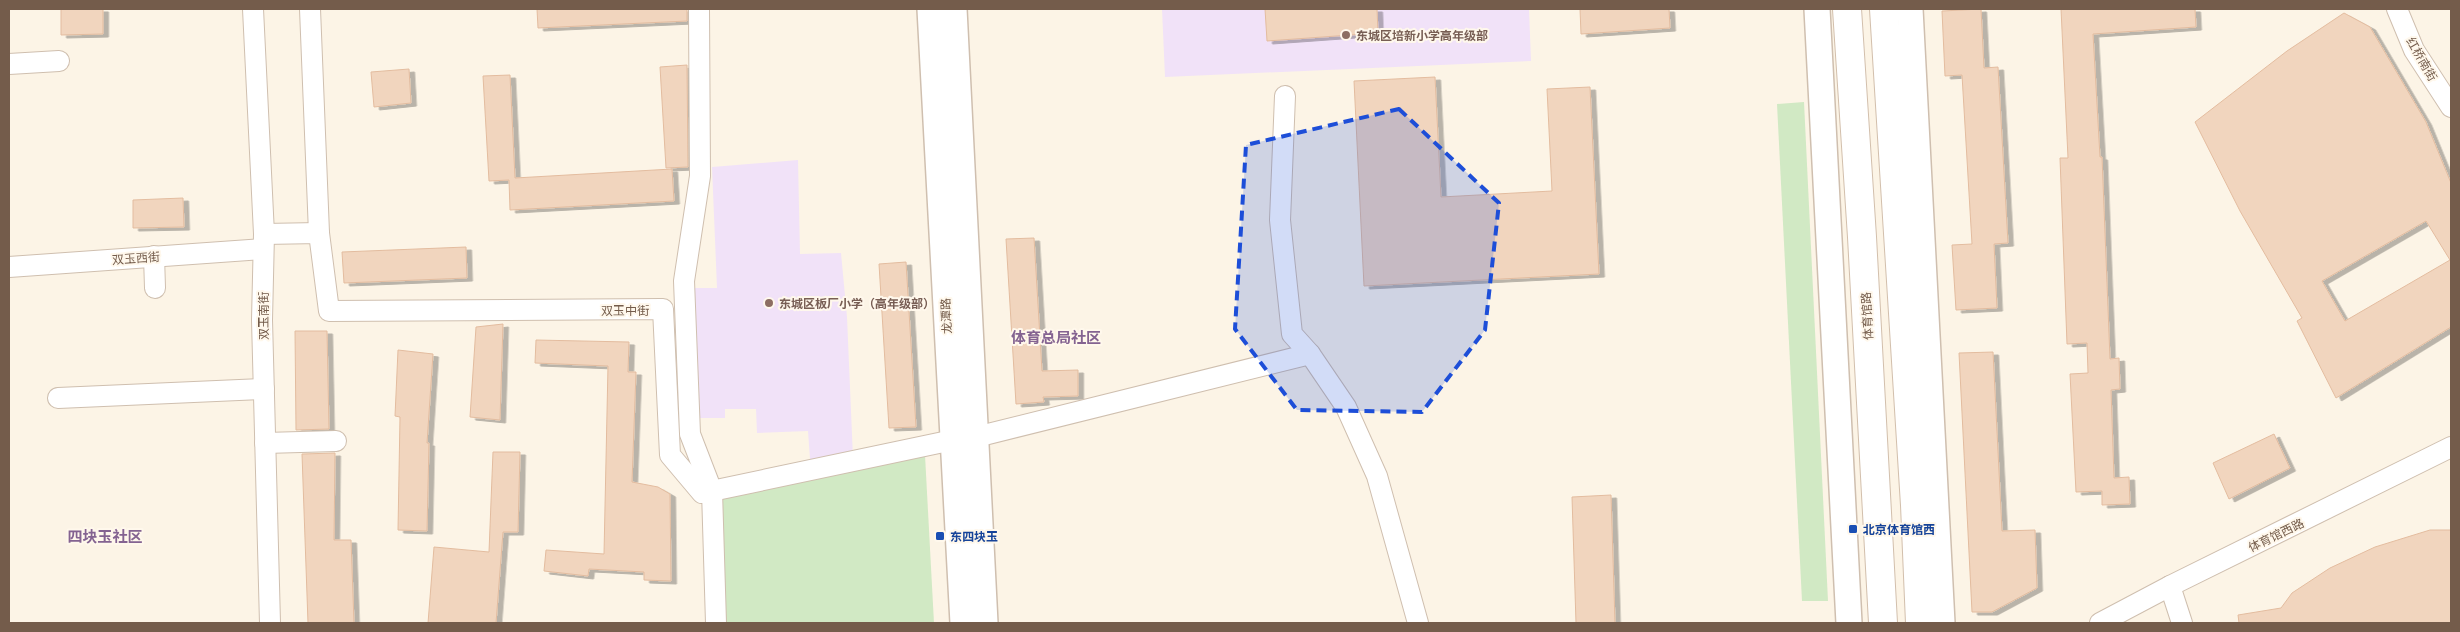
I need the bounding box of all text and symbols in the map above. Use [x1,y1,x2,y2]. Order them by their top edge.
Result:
place label: 东城区培新小学高年级部 [1356,28,1488,43]
marker: 东城区培新小学高年级部 [1340,29,1352,41]
street label: 红桥南街 [2404,34,2440,84]
street label: 双玉西街 [112,249,160,267]
street label: 双玉南街 [256,292,271,340]
street label: 体育馆路 [1858,292,1876,340]
place label: 东城区板厂小学（高年级部） [779,296,935,311]
marker: 东城区板厂小学（高年级部） [763,297,775,309]
street label: 龙潭路 [938,298,954,334]
street label: 双玉中街 [601,303,649,318]
district label: 体育总局社区 [1011,328,1101,347]
street label: 体育馆西路 [2246,515,2306,555]
place label: 北京体育馆西 [1863,522,1935,537]
marker: 北京体育馆西 [1847,523,1859,535]
district label: 四块玉社区 [67,527,143,546]
place label: 东四块玉 [950,529,998,544]
marker: 东四块玉 [934,530,946,542]

